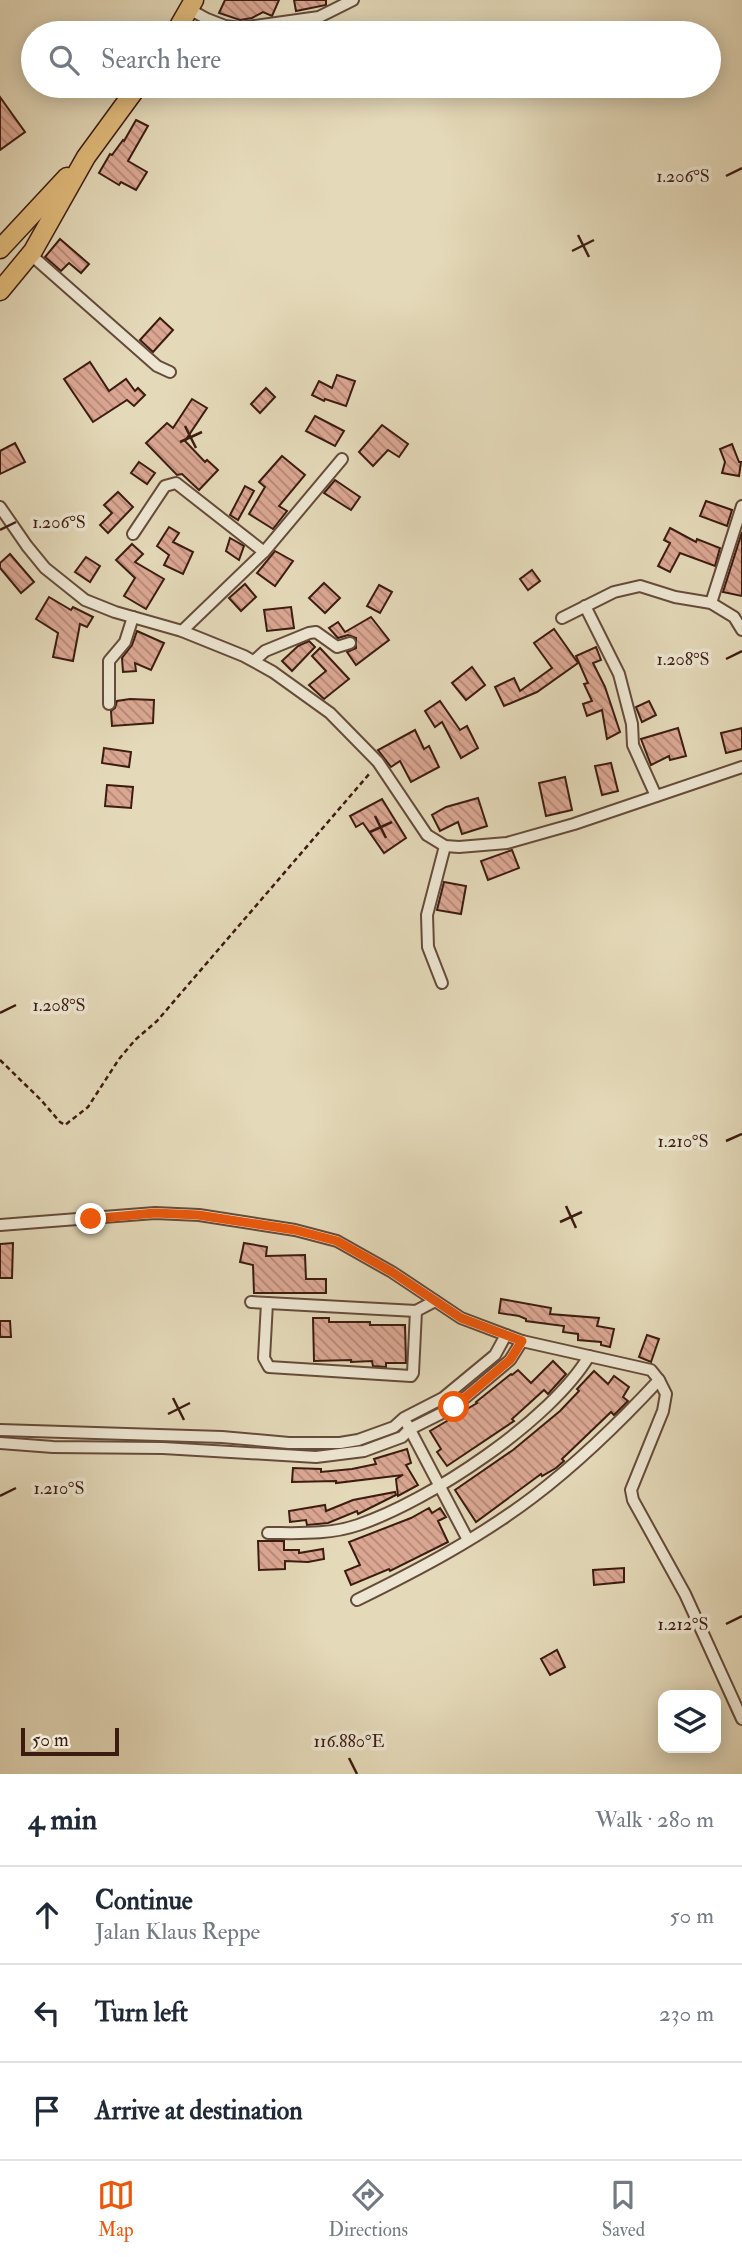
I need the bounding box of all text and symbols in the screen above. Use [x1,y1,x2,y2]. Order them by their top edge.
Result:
search box [21,21,721,98]
icon: search [45,41,83,79]
text: Search here [101,44,221,76]
text: 1.206°S [656,165,710,188]
text: 1.206°S [32,511,86,534]
text: 1.208°S [656,648,710,671]
text: 1.208°S [32,994,86,1017]
text: 1.210°S [658,1130,708,1153]
route end [75,1203,106,1234]
route start [438,1391,469,1422]
text: 1.210°S [34,1477,84,1500]
text: 1.212°S [658,1613,708,1636]
map controls [658,1690,721,1753]
button: layers [658,1690,721,1753]
scale bar [21,1725,119,1757]
text: 50 m [32,1728,69,1752]
text: 116.880°E [314,1730,384,1753]
text: 4 min [28,1801,97,1838]
text: Walk · 280 m [595,1805,714,1834]
text: Continue [95,1885,193,1917]
icon: ahead [28,1896,66,1934]
text: 50 m [670,1901,714,1930]
text: Jalan Klaus Reppe [95,1917,260,1946]
icon: left [28,1994,66,2032]
text: Turn left [95,1997,188,2029]
text: 230 m [659,1999,714,2028]
icon: arrive [28,2092,66,2130]
text: Arrive at destination [95,2095,303,2127]
tab: Map [97,2176,135,2242]
tab: Directions [328,2176,408,2242]
tab: Saved [602,2176,645,2242]

